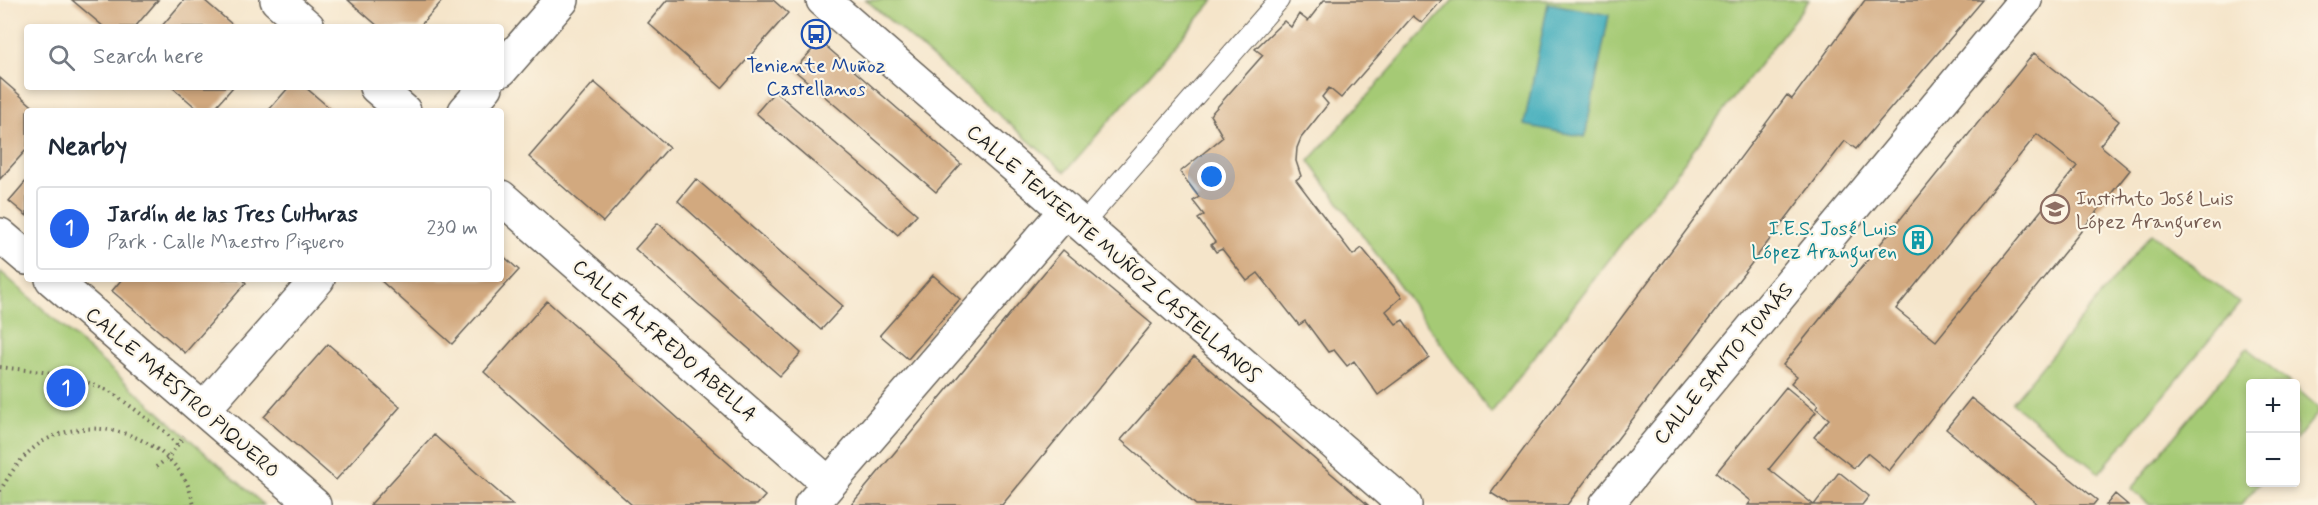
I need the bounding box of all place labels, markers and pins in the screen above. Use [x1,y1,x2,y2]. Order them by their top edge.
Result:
bus stop icon: Teniente Muñoz Castellanos [800,18,832,50]
place label: Teniente Muñoz Castellanos [746,53,886,103]
place label: Instituto José Luis López Aranguren [2076,186,2234,238]
school or university icon: Instituto José Luis López Aranguren [2039,193,2071,225]
place label: I.E.S. José Luis López Aranguren [1751,216,1897,268]
building icon: I.E.S. José Luis López Aranguren [1902,224,1934,256]
pin: 1 [46,366,86,410]

